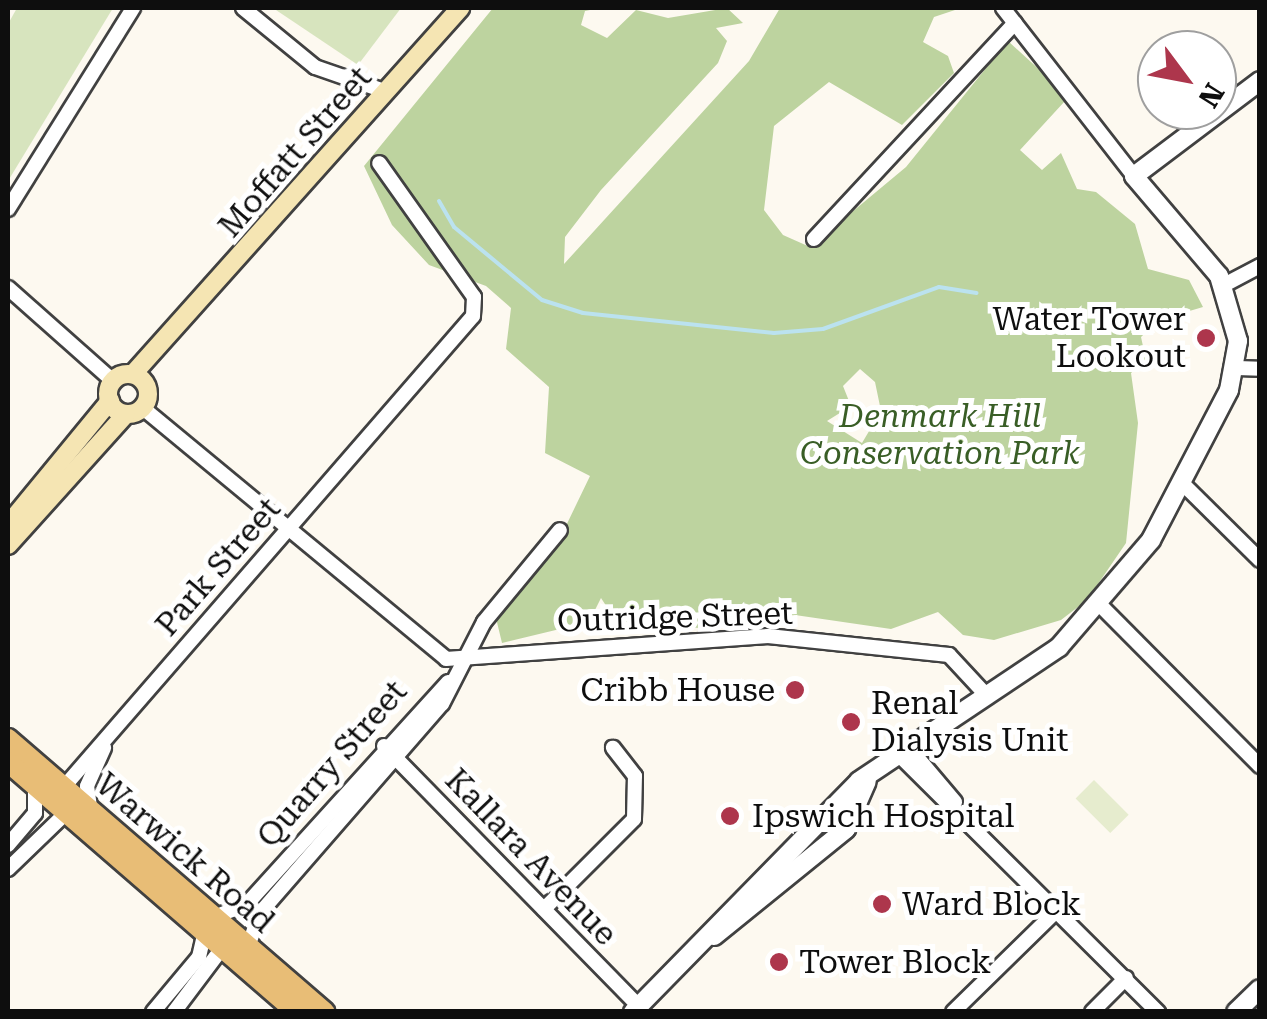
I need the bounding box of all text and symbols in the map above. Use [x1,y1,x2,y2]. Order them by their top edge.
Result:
north arrow [1137,30,1237,130]
street label: Moffatt Street [211,59,379,245]
text: N [1191,77,1231,113]
place label: Water Tower Lookout [993,301,1186,376]
marker: Water Tower Lookout [1195,327,1217,349]
park label: Denmark Hill Conservation Park [800,398,1080,473]
street label: Park Street [148,490,288,644]
street label: Outridge Street [556,594,794,640]
place label: Cribb House [581,671,775,709]
street label: Quarry Street [249,673,415,855]
marker: Cribb House [784,679,806,701]
place label: Renal Dialysis Unit [871,685,1068,760]
marker: Renal Dialysis Unit [840,711,862,733]
street label: Kallara Avenue [437,761,625,953]
street label: Warwick Road [88,765,282,941]
place label: Ipswich Hospital [752,797,1014,835]
marker: Ipswich Hospital [717,803,743,829]
place label: Ward Block [902,885,1081,923]
marker: Ward Block [871,893,893,915]
place label: Tower Block [799,943,991,981]
marker: Tower Block [768,951,790,973]

